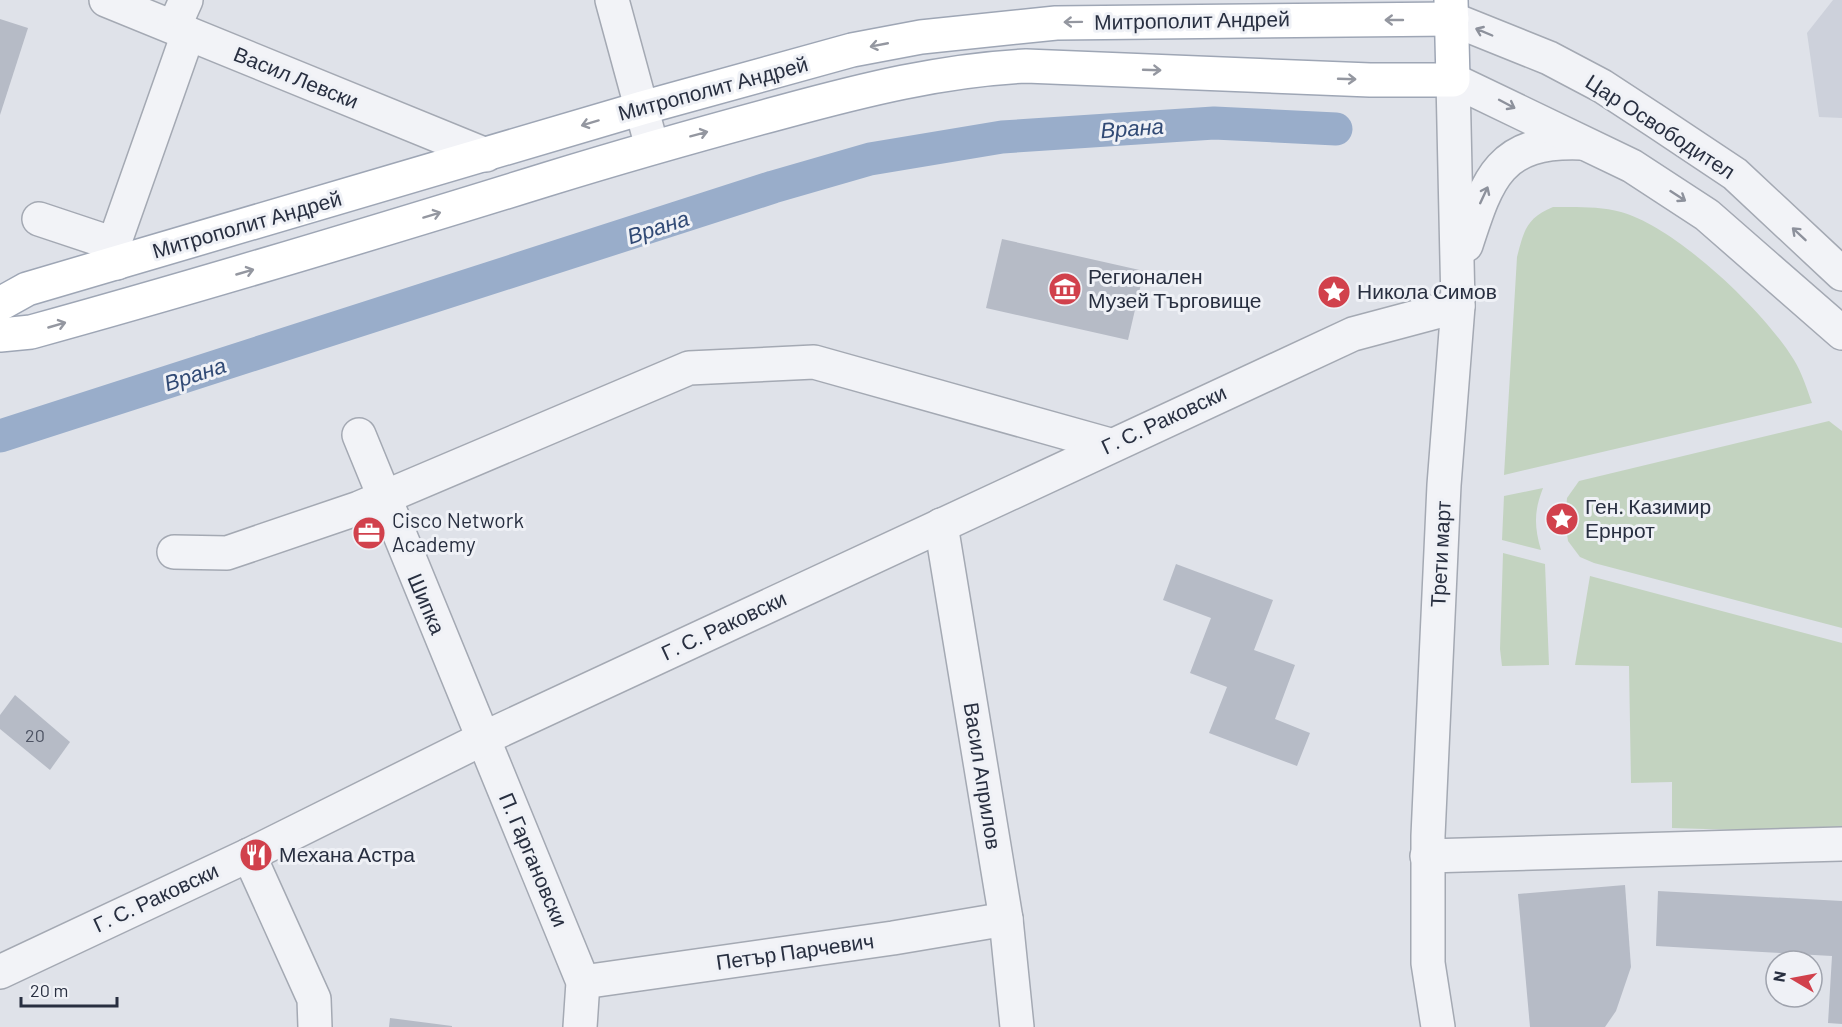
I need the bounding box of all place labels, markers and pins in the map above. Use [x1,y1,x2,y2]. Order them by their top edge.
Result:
place label: Регионален Музей Търговище [1088,263,1261,312]
museum icon: Регионален Музей Търговище [1047,271,1083,307]
place icon: Никола Симов [1316,274,1352,310]
place label: Никола Симов [1357,278,1497,303]
place label: Ген. Казимир Ернрот [1585,493,1711,542]
place icon: Ген. Казимир Ернрот [1544,501,1580,537]
place label: Cisco Network Academy [392,507,524,556]
office icon: Cisco Network Academy [351,515,387,551]
restaurant icon: Механа Астра [238,837,274,873]
place label: Механа Астра [279,841,415,866]

